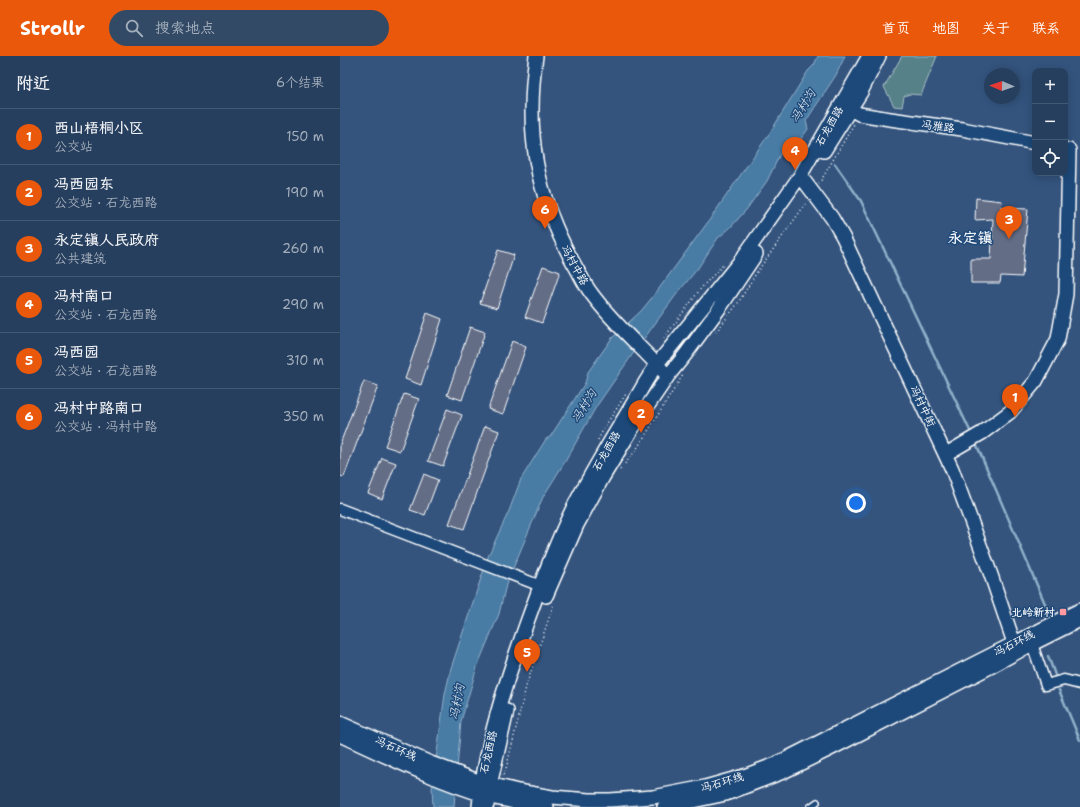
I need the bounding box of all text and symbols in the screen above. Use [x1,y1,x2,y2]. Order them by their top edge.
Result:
search box [109,10,389,46]
text: Strollr [20,16,85,41]
icon: search [123,17,145,39]
text: 搜索地点 [155,18,215,38]
text: 首页 [882,19,910,37]
text: 地图 [932,19,960,37]
text: 关于 [982,19,1010,37]
text: 联系 [1032,19,1060,37]
north arrow [984,68,1020,104]
map controls [1032,68,1068,176]
button: + [1032,68,1068,104]
text: 附近 [16,72,50,94]
text: 6个结果 [276,74,324,91]
water label: 冯村沟 [787,86,820,126]
street label: 石龙西路 [812,103,847,149]
button: − [1032,104,1068,140]
street label: 冯雅路 [921,117,955,136]
text: 西山梧桐小区 [54,118,144,138]
text: 1 [26,128,32,145]
text: 150 m [286,128,324,145]
pin: 4 [782,137,808,170]
text: 公交站 [54,138,93,155]
button: locate [1032,140,1068,176]
text: 冯西园东 [54,174,114,194]
text: 2 [24,184,34,201]
text: 190 m [285,184,324,201]
text: 公交站 · 石龙西路 [54,194,158,211]
pin: 6 [532,196,558,229]
pin: 3 [996,206,1022,239]
district label: 永定镇 [947,228,993,248]
text: 永定镇人民政府 [54,230,159,250]
text: 3 [24,240,34,257]
text: 260 m [282,240,324,257]
street label: 冯村中路 [557,242,592,288]
text: 公共建筑 [54,250,106,267]
text: 冯村南口 [54,286,114,306]
text: 4 [24,296,34,313]
text: 290 m [282,296,324,313]
text: 公交站 · 石龙西路 [54,306,158,323]
text: 冯西园 [54,342,99,362]
text: 5 [25,352,33,369]
text: 310 m [286,352,324,369]
text: 公交站 · 石龙西路 [54,362,158,379]
street label: 冯村中街 [906,383,939,430]
pin: 1 [1002,384,1028,417]
water label: 冯村沟 [568,386,601,426]
text: 冯村中路南口 [54,398,144,418]
pin: 2 [628,400,654,433]
text: 6 [24,408,34,425]
text: 350 m [283,408,324,425]
text: 公交站 · 冯村中路 [54,418,158,435]
street label: 石龙西路 [589,428,624,474]
your location [846,493,866,513]
place label: 北岭新村 [1011,605,1055,620]
marker: 北岭新村 [1058,607,1068,617]
street label: 冯石环线 [991,627,1037,660]
pin: 5 [514,639,540,672]
water label: 冯村沟 [446,682,468,721]
street label: 石龙西路 [476,729,501,775]
street label: 冯石环线 [373,733,419,764]
street label: 冯石环线 [699,769,745,796]

